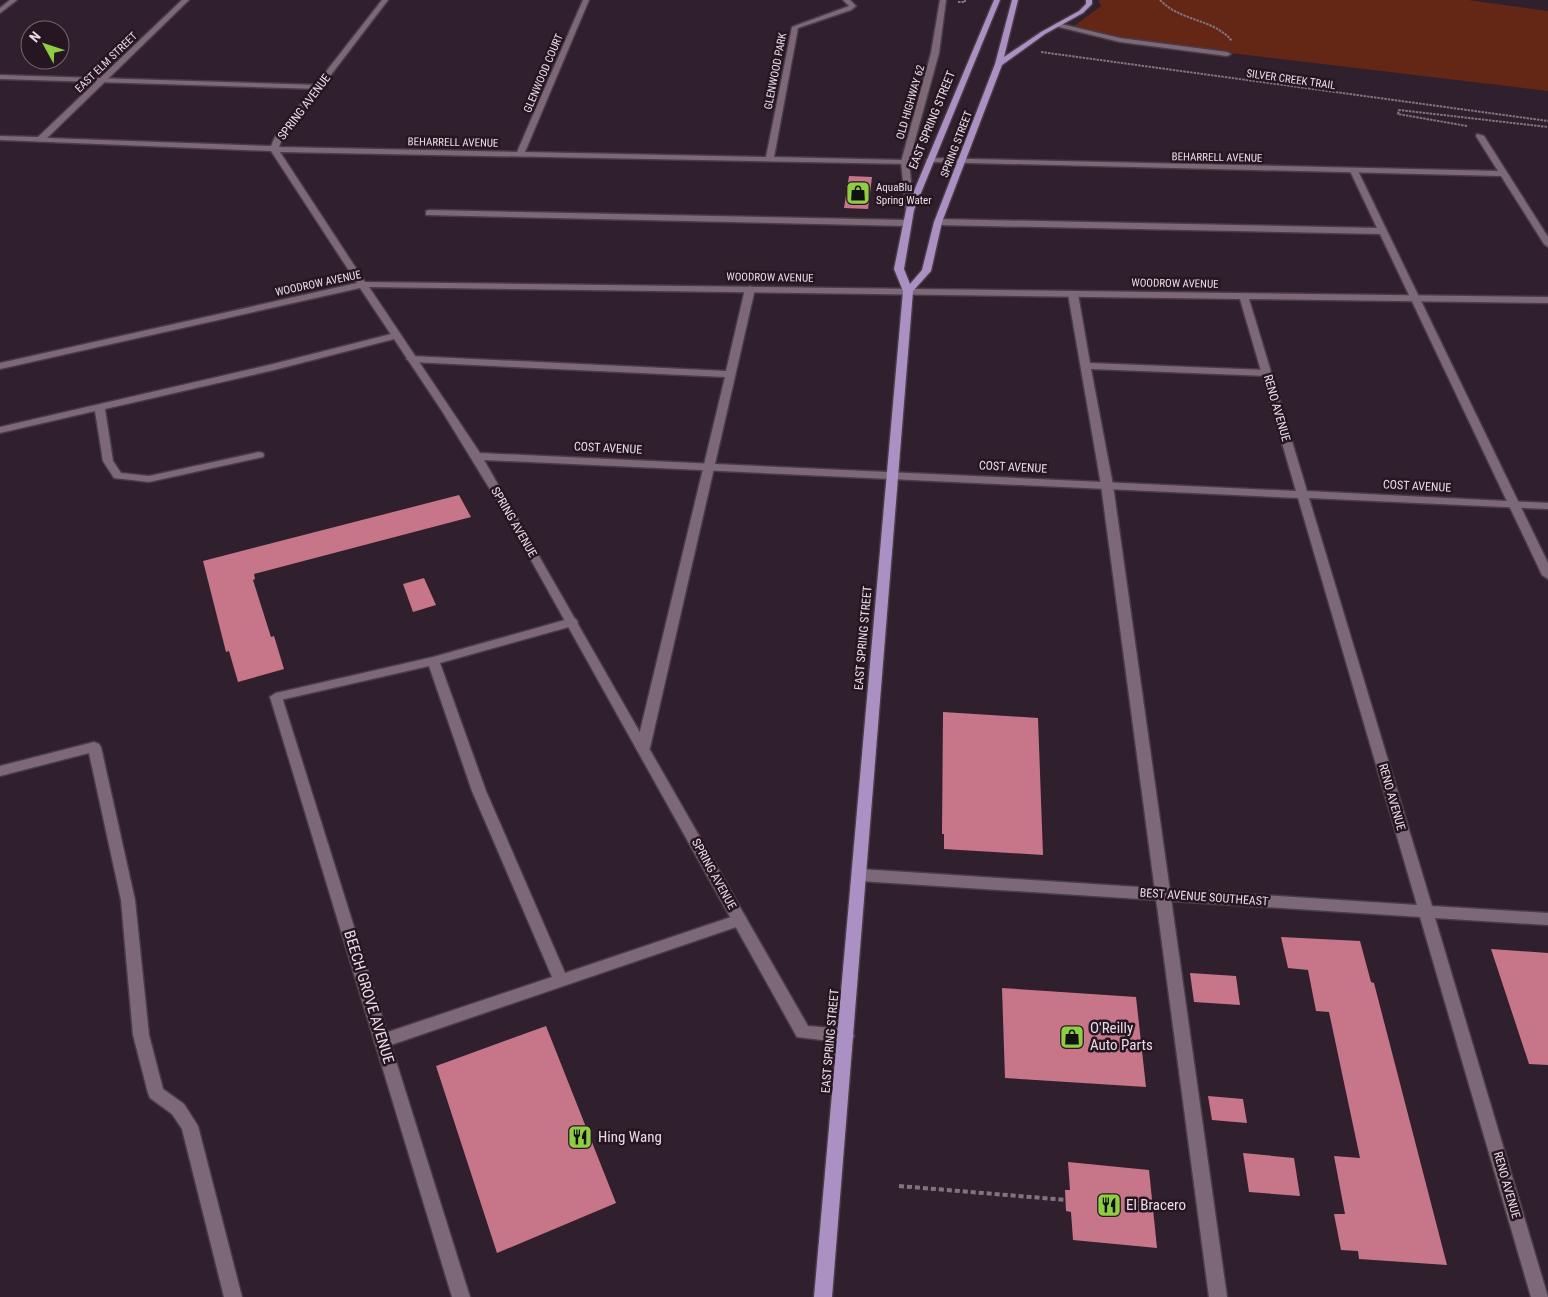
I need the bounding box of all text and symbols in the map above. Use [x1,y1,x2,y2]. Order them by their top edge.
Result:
north arrow [20,20,70,70]
text: N [26,28,44,45]
street label: EAST ELM STREET [73,29,140,95]
street label: GLENWOOD COURT [521,31,566,115]
street label: GLENWOOD PARK [762,32,789,111]
street label: OLD HIGHWAY 62 [894,63,927,141]
street label: SILVER CREEK TRAIL [1245,67,1336,92]
street label: EAST SPRING STREET [906,69,958,171]
street label: SPRING AVENUE [275,71,333,143]
street label: SPRING STREET [937,109,975,179]
street label: BEHARRELL AVENUE [407,135,499,150]
street label: BEHARRELL AVENUE [1171,150,1263,165]
shop icon: AquaBlu Spring Water [845,180,871,206]
place label: AquaBlu Spring Water [876,181,932,207]
street label: WOODROW AVENUE [274,268,363,299]
street label: WOODROW AVENUE [726,270,814,285]
street label: WOODROW AVENUE [1131,276,1219,291]
street label: RENO AVENUE [1261,373,1293,443]
street label: COST AVENUE [574,439,642,457]
street label: COST AVENUE [979,458,1047,476]
street label: COST AVENUE [1383,477,1451,495]
street label: SPRING AVENUE [488,484,540,560]
street label: EAST SPRING STREET [851,585,875,691]
street label: RENO AVENUE [1376,762,1408,832]
street label: SPRING AVENUE [689,836,739,912]
street label: BEST AVENUE SOUTHEAST [1139,886,1269,908]
street label: BEECH GROVE AVENUE [340,928,398,1066]
street label: EAST SPRING STREET [818,988,842,1094]
place label: O'Reilly Auto Parts [1090,1019,1153,1054]
shop icon: O'Reilly Auto Parts [1059,1024,1085,1050]
restaurant icon: Hing Wang [567,1124,593,1150]
place label: Hing Wang [598,1128,662,1146]
street label: RENO AVENUE [1491,1150,1523,1220]
restaurant icon: El Bracero [1096,1192,1122,1218]
place label: El Bracero [1126,1196,1186,1214]

